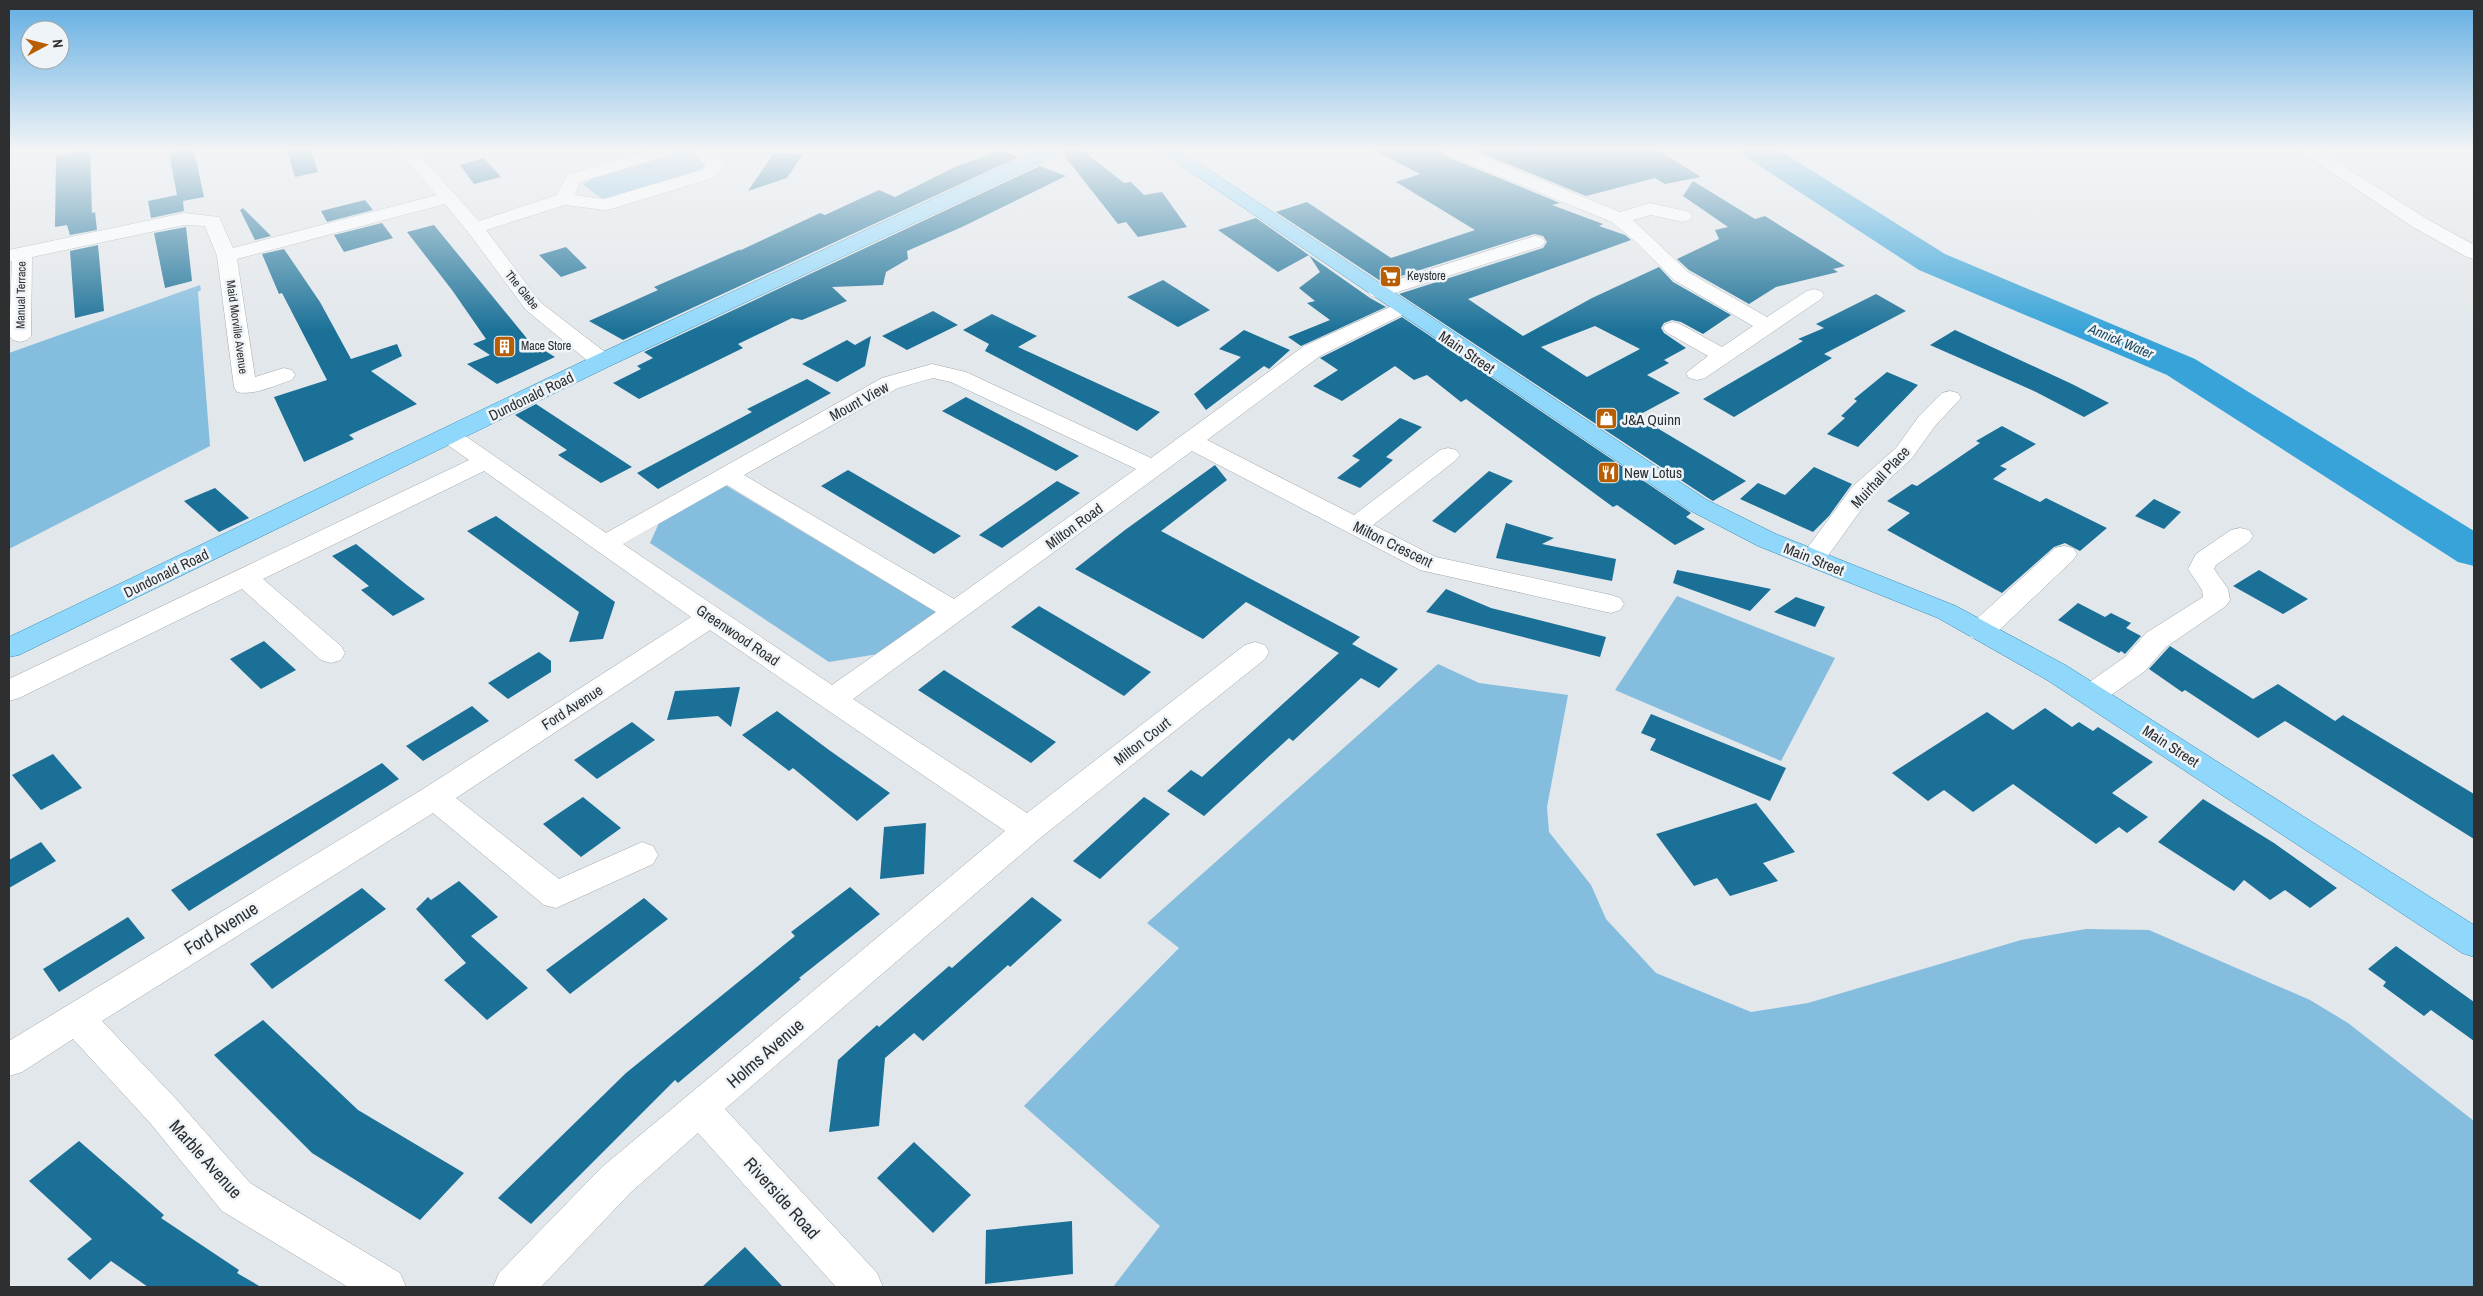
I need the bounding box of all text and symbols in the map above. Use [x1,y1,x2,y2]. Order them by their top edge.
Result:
north arrow [20,20,70,70]
text: N [48,38,67,49]
street label: Manual Terrace [12,261,30,329]
supermarket icon: Keystore [1379,264,1403,288]
street label: The Glebe [501,267,543,313]
place label: Keystore [1407,268,1446,284]
street label: Maid Morville Avenue [223,279,251,375]
water label: Annick Water [2085,319,2157,363]
street label: Main Street [1435,326,1500,379]
building icon: Mace Store [493,334,517,358]
place label: Mace Store [521,338,571,354]
street label: Dundonald Road [485,366,577,426]
street label: Mount View [826,376,893,426]
shop icon: J&A Quinn [1594,407,1618,431]
place label: J&A Quinn [1622,409,1681,430]
street label: Muirhall Place [1846,441,1914,513]
restaurant icon: New Lotus [1596,460,1620,484]
place label: New Lotus [1624,462,1682,483]
street label: Milton Road [1041,498,1107,554]
street label: Milton Crescent [1350,516,1437,573]
street label: Main Street [1781,537,1848,581]
street label: Dundonald Road [120,543,212,603]
street label: Greenwood Road [692,599,784,671]
street label: Ford Avenue [537,679,607,735]
street label: Milton Court [1109,712,1175,770]
street label: Main Street [2139,720,2204,772]
street label: Ford Avenue [179,895,263,961]
street label: Holms Avenue [721,1012,809,1094]
street label: Marble Avenue [164,1114,248,1204]
street label: Riverside Road [738,1152,826,1244]

